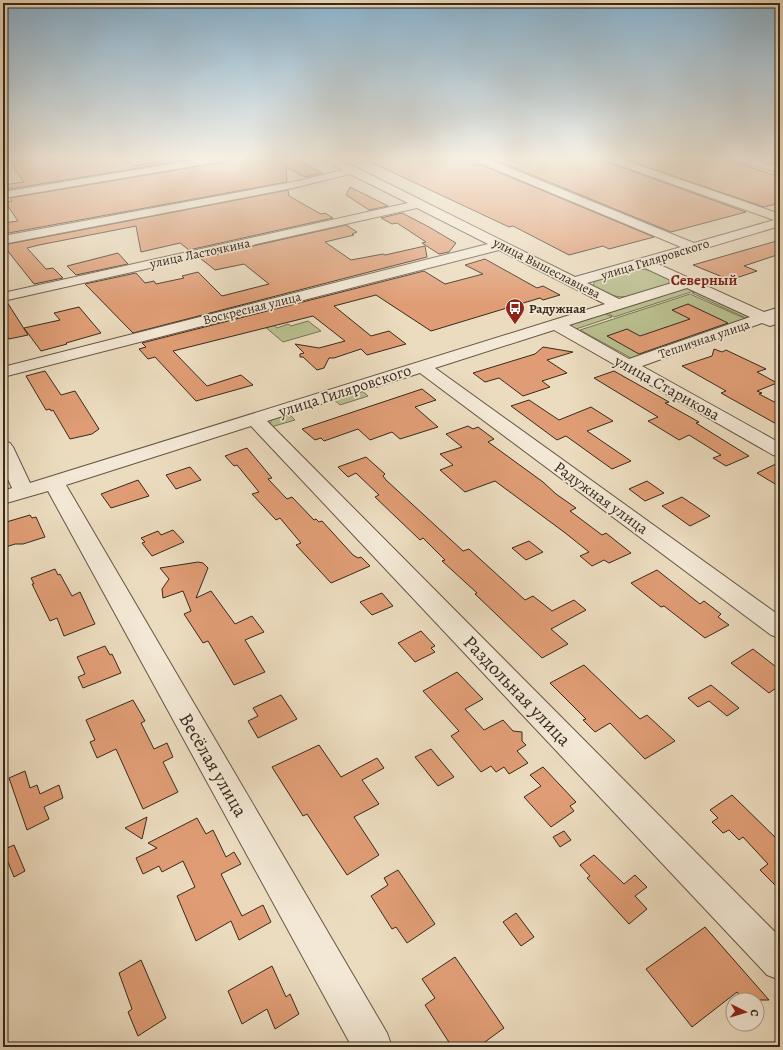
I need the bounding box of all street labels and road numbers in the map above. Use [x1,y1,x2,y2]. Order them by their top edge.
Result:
street label: улица Вышеславцева [490,233,604,302]
street label: улица Ласточкина [147,234,252,272]
street label: улица Гиляровского [598,234,712,284]
street label: Воскресная улица [201,288,303,328]
street label: Тепличная улица [656,315,752,363]
street label: улица Старикова [609,349,724,426]
street label: улица Гиляровского [275,359,414,423]
street label: Радужная улица [549,456,653,540]
street label: Раздольная улица [457,630,577,752]
street label: Весёлая улица [173,708,253,822]

